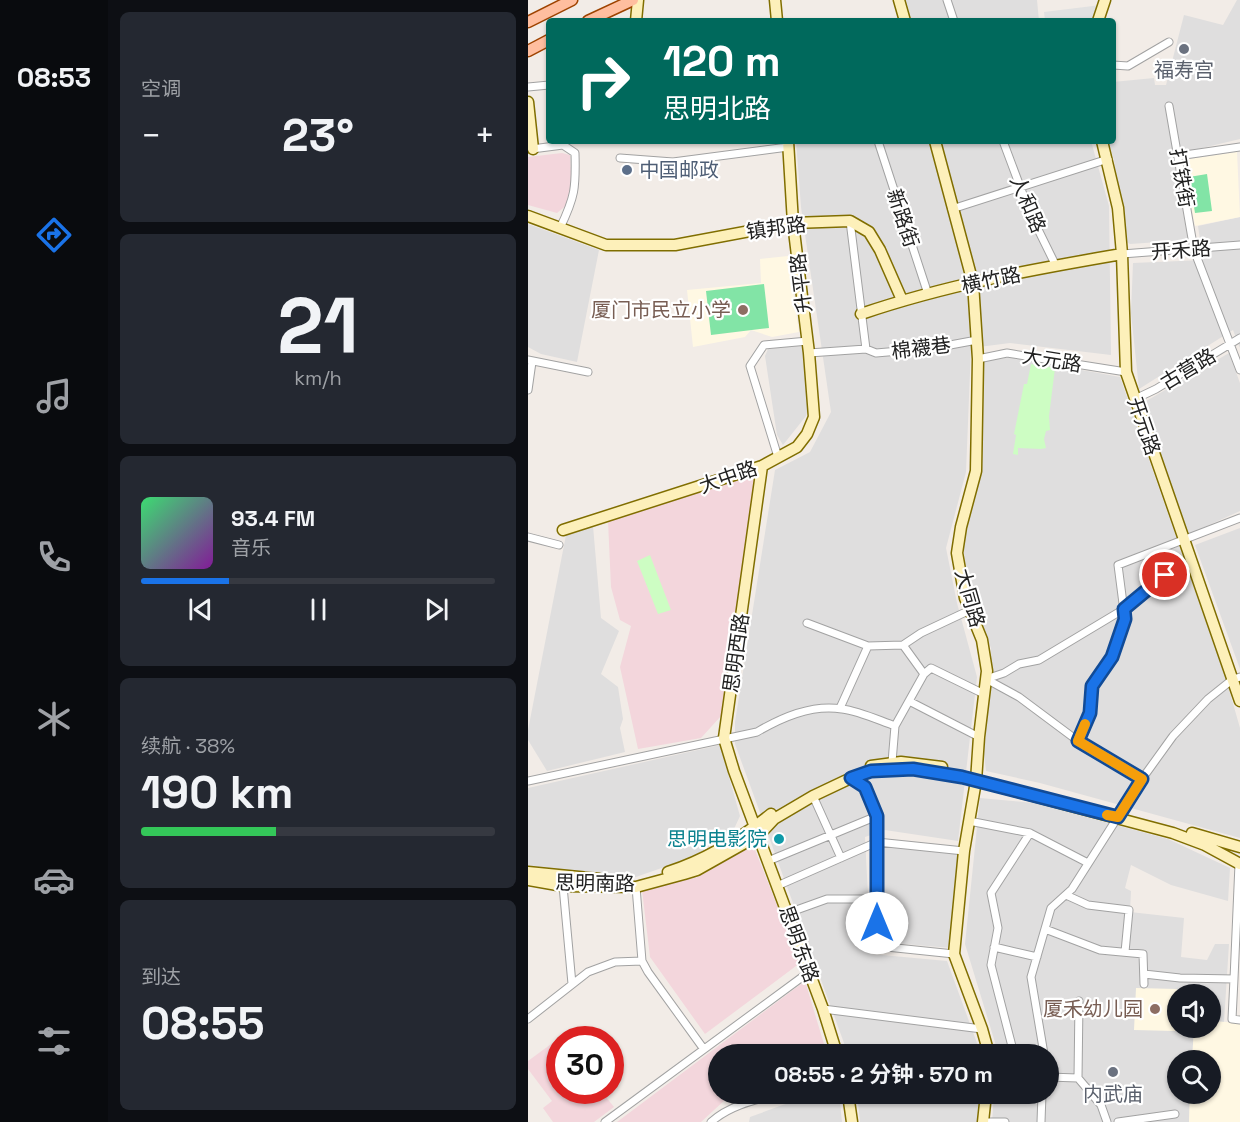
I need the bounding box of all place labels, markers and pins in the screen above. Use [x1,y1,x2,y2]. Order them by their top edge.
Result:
marker: 福寿宫 [1177,42,1191,56]
place label: 福寿宫 [1154,57,1214,83]
place label: 中国邮政 [639,157,719,183]
marker: 中国邮政 [620,163,634,177]
place label: 厦门市民立小学 [591,297,731,323]
marker: 厦门市民立小学 [736,303,750,317]
pin [1139,549,1190,600]
place label: 思明电影院 [667,826,767,852]
marker: 思明电影院 [772,832,786,846]
place label: 厦禾幼儿园 [1043,996,1143,1022]
marker: 厦禾幼儿园 [1148,1002,1162,1016]
marker: 内武庙 [1106,1065,1120,1079]
place label: 内武庙 [1083,1081,1143,1107]

